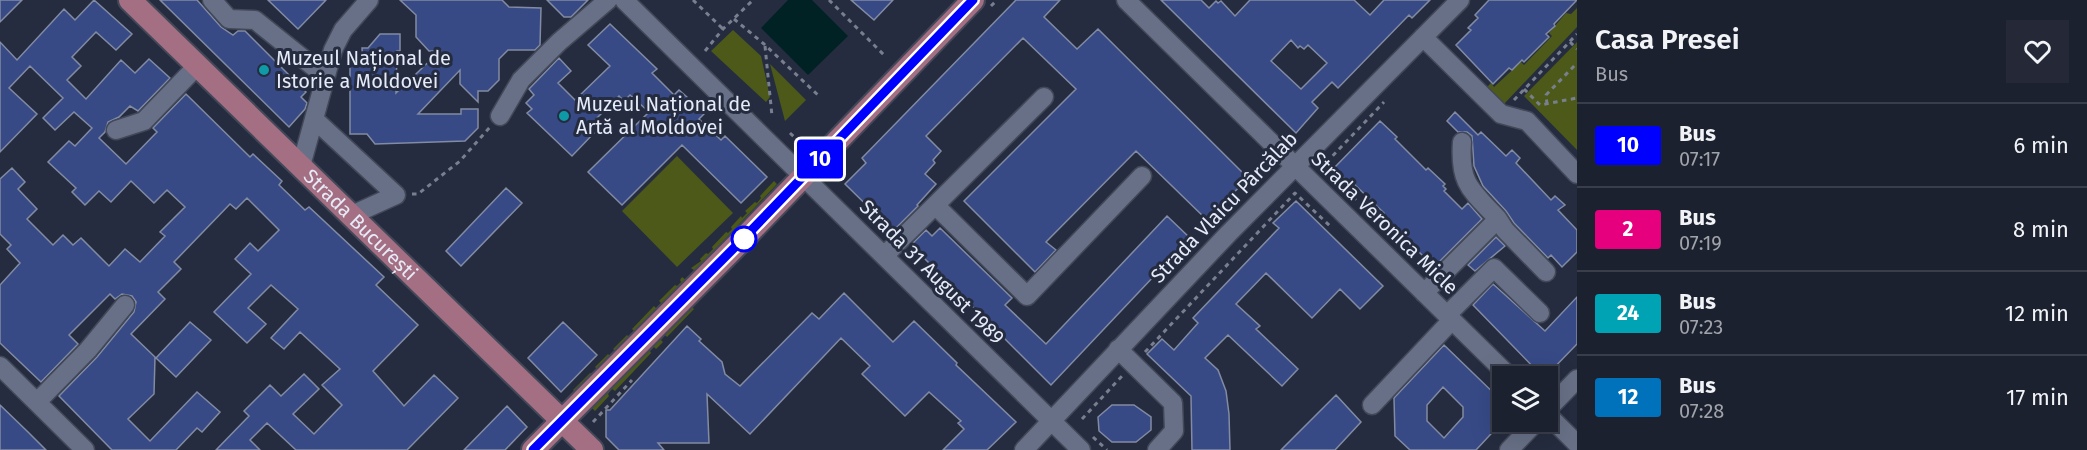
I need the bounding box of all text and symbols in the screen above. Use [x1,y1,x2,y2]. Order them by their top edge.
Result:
button: heart [2006,20,2069,83]
text: Casa Presei [1595,23,1740,56]
place label: Muzeul Național de Istorie a Moldovei [276,46,451,93]
text: Bus [1595,62,1628,86]
marker: Muzeul Național de Istorie a Moldovei [257,63,271,77]
place label: Muzeul Național de Artă al Moldovei [576,92,751,139]
marker: Muzeul Național de Artă al Moldovei [557,109,571,123]
text: Bus [1679,120,1716,147]
street label: Strada Vlaicu Pârcălab [1146,126,1302,288]
text: 10 [1617,132,1639,158]
text: 6 min [2013,132,2069,159]
line badge: 10 [793,140,847,178]
text: 10 [809,146,831,172]
street label: Strada Veronica Micle [1307,147,1463,299]
text: 07:17 [1679,147,1720,171]
street label: Strada București [299,164,423,285]
street label: Strada 31 August 1989 [855,195,1009,349]
text: Bus [1679,204,1716,231]
text: 2 [1623,216,1633,242]
text: 8 min [2013,216,2069,243]
unlabelled marker [731,226,757,252]
text: 07:19 [1679,231,1722,255]
text: Bus [1679,288,1716,315]
text: 24 [1617,300,1639,326]
text: 12 min [2005,300,2069,327]
text: 07:23 [1679,315,1723,339]
map controls [1492,366,1558,432]
button: layers [1492,366,1558,432]
text: Bus [1679,372,1716,399]
text: 12 [1618,384,1638,410]
text: 17 min [2006,384,2069,411]
text: 07:28 [1679,399,1724,423]

